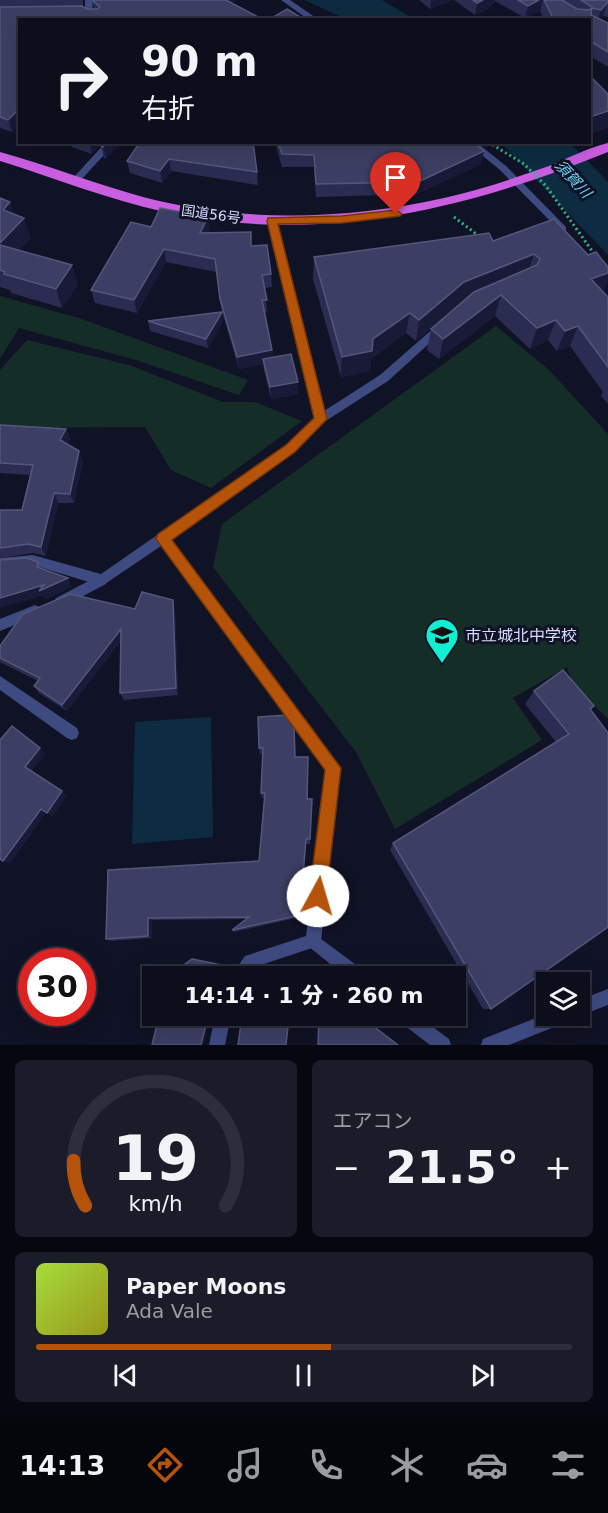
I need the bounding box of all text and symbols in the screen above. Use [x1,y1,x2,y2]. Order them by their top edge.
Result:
text: 90 m [141,37,258,86]
icon: right [42,42,120,120]
text: 右折 [141,93,195,124]
pin [370,152,421,214]
water label: 須賀川 [551,156,596,203]
icon: arrive [379,161,412,194]
street label: 国道56号 [180,202,242,226]
school or university icon: 市立城北中学校 [424,617,460,664]
place label: 市立城北中学校 [465,626,577,645]
position arrow [286,864,350,928]
speed limit sign: 30 [18,948,96,1026]
map controls [536,972,590,1026]
button: layers [536,972,590,1026]
text: 14:14 · 1 分 · 260 m [185,983,423,1008]
text: エアコン [333,1109,413,1133]
text: 19 [112,1122,199,1195]
text: 21.5° [385,1141,519,1194]
text: − [333,1148,360,1187]
text: + [544,1148,572,1187]
text: km/h [129,1191,183,1216]
text: Paper Moons [126,1274,286,1299]
text: Ada Vale [126,1299,213,1323]
icon: previous [109,1359,142,1392]
icon: pause [287,1359,320,1392]
icon: next [466,1359,499,1392]
icon: directions [144,1444,186,1486]
icon: music [224,1444,266,1486]
icon: phone [305,1444,347,1486]
icon: climate [386,1444,428,1486]
icon: car [466,1444,508,1486]
icon: filters [547,1444,589,1486]
text: 14:13 [19,1450,105,1481]

